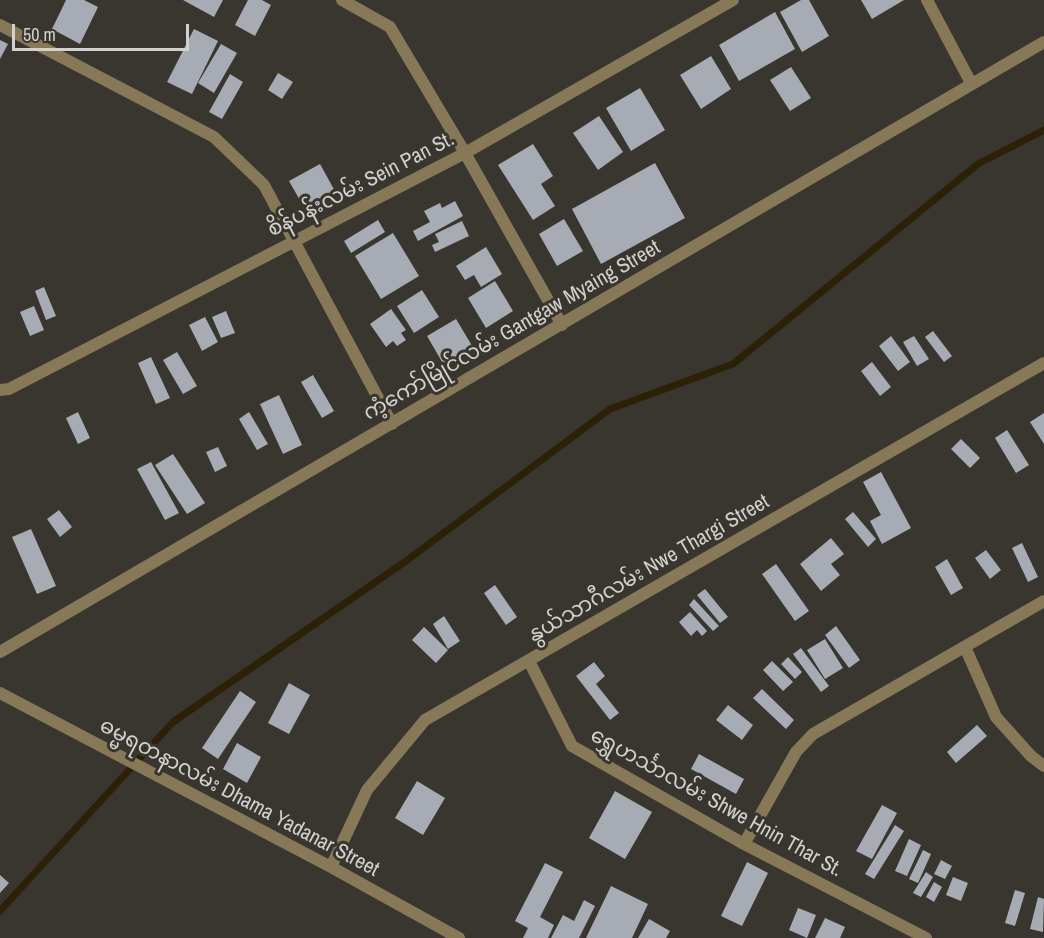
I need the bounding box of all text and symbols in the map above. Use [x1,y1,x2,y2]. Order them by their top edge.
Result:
scale bar [15,12,192,50]
text: 50 m [23,22,56,47]
street label: စိန်ပန်းလမ်း Sein Pan St. [263,127,459,243]
street label: ကံ့ကော်မြိုင်လမ်း Gantgaw Myaing Street [359,235,665,427]
street label: နွယ်သာဂီလမ်း Nwe Thargi Street [524,490,774,648]
street label: ဓမ္မရတနာလမ်း Dhama Yadanar Street [95,713,383,883]
street label: ရွှေဟင်္သာလမ်း Shwe Hnin Thar St. [586,723,846,883]

